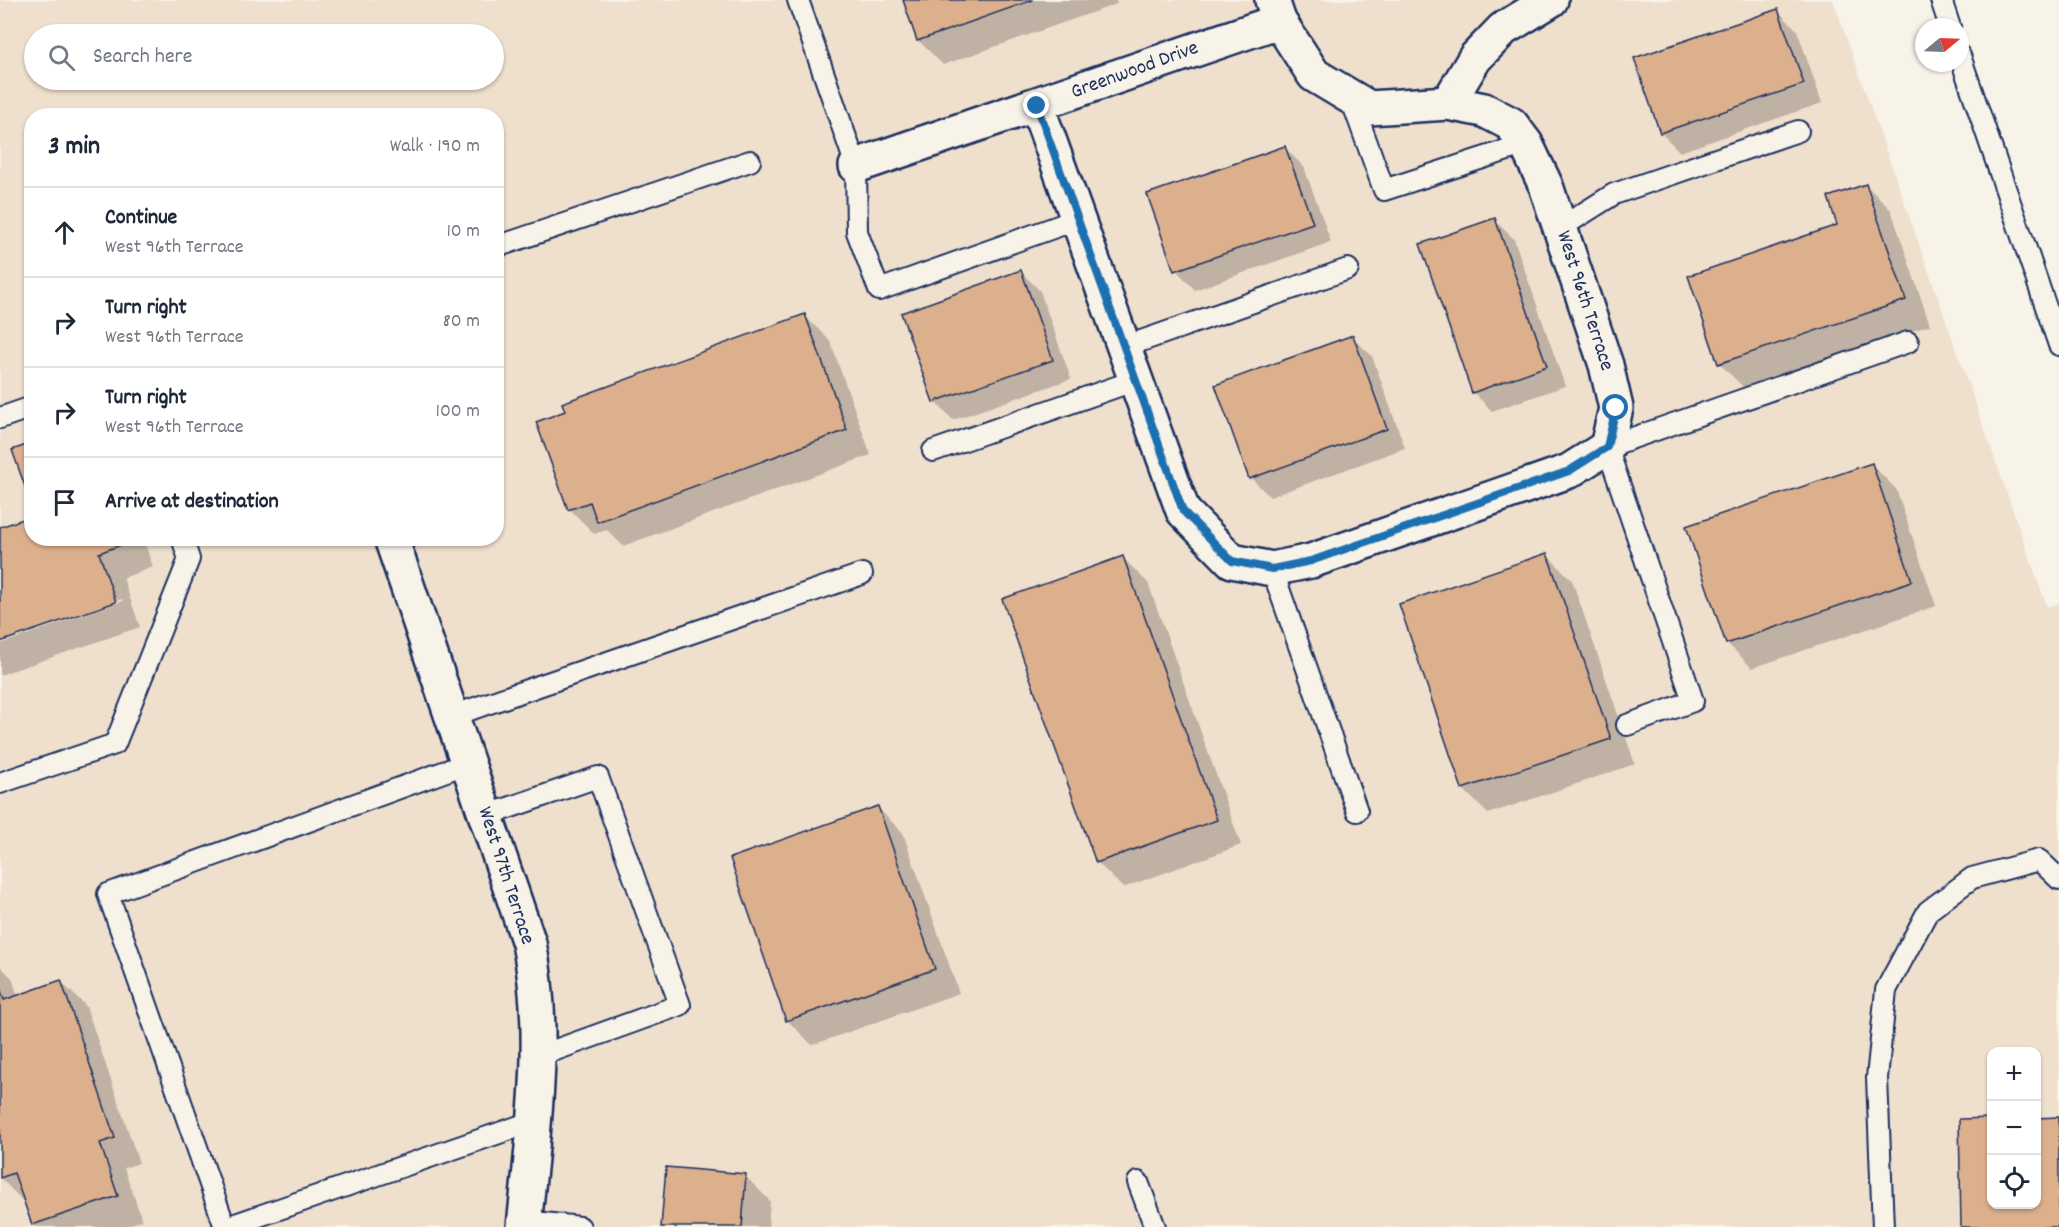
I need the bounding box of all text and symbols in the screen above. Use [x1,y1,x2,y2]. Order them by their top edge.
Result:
north arrow [1915,18,1969,72]
search box [24,24,504,90]
street label: Greenwood Drive [1067,34,1203,108]
icon: search [45,41,78,74]
text: Search here [93,42,192,73]
route end [1023,92,1049,118]
text: 3 min [48,129,100,166]
text: Walk · 190 m [390,133,480,161]
text: Continue [105,203,177,234]
icon: ahead [48,216,81,249]
text: 10 m [446,218,480,246]
street label: West 96th Terrace [1547,227,1621,375]
text: West 96th Terrace [105,234,244,262]
text: Turn right [105,293,187,324]
icon: right [48,306,81,339]
text: 80 m [443,308,480,336]
text: West 96th Terrace [105,324,244,352]
text: Turn right [105,383,187,414]
route start [1602,394,1628,420]
icon: right [48,396,81,429]
text: 100 m [436,398,480,426]
text: West 96th Terrace [105,414,244,442]
icon: arrive [48,486,81,519]
text: Arrive at destination [105,487,279,518]
street label: West 97th Terrace [469,803,541,949]
map controls [1987,1047,2041,1209]
button: + [1987,1047,2041,1101]
button: − [1987,1101,2041,1155]
button: locate [1987,1155,2041,1209]

